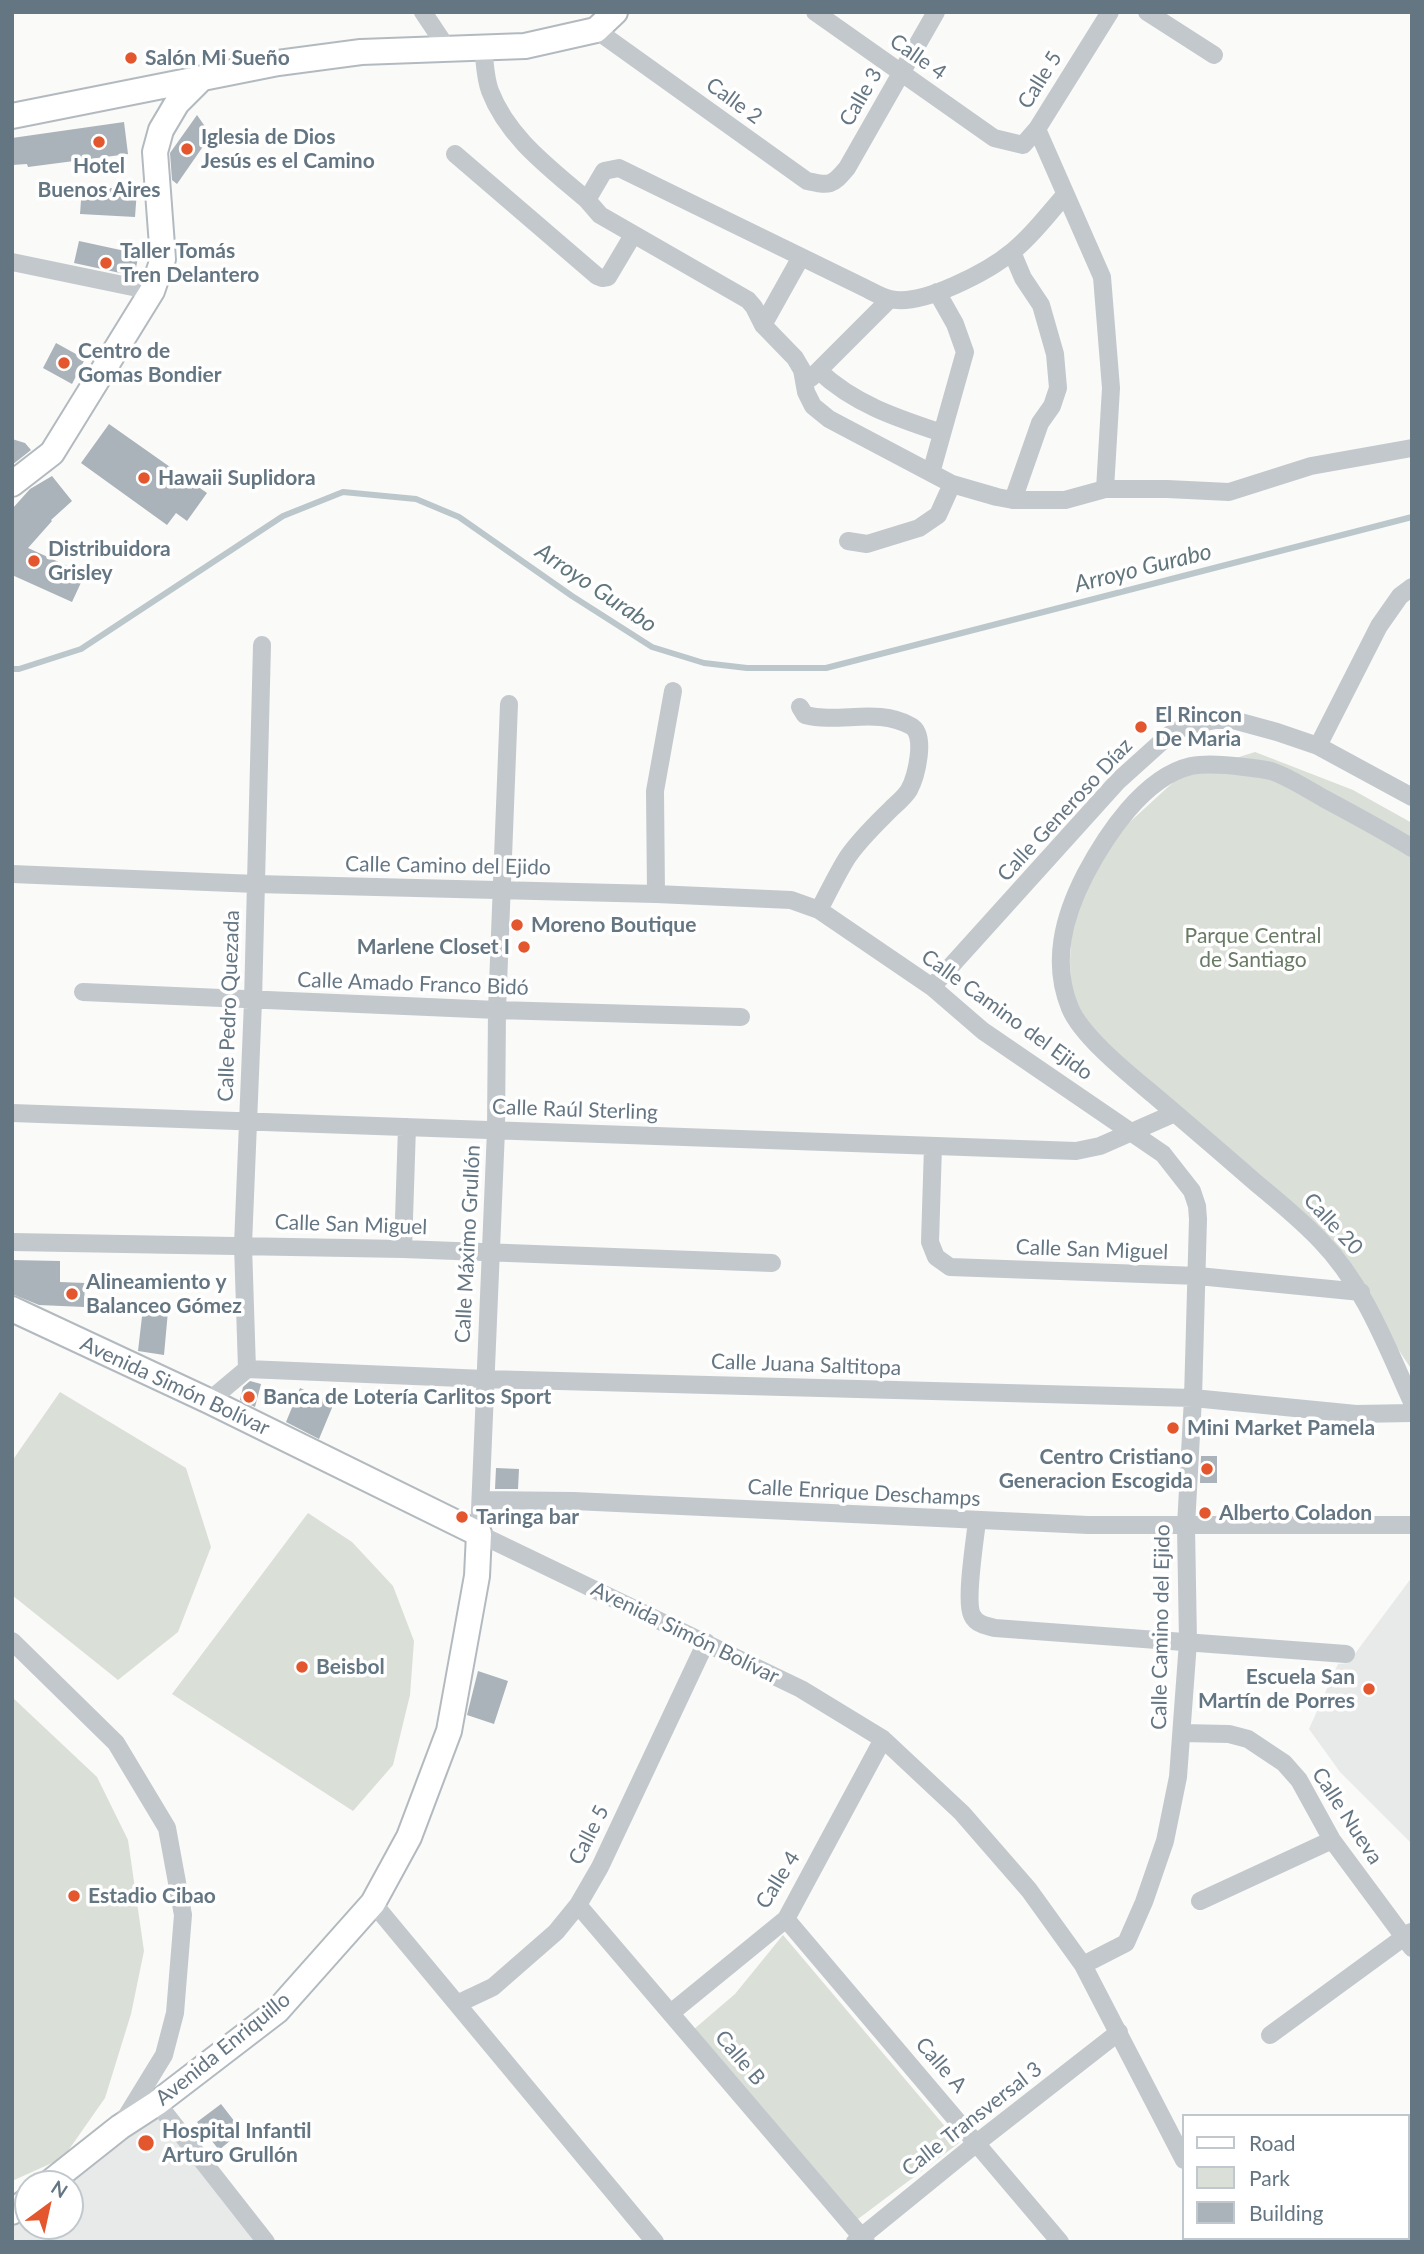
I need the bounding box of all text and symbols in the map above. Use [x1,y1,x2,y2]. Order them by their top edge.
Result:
street label: Calle 4 [885,29,951,85]
place label: Salón Mi Sueño [145,45,290,71]
street label: Calle 5 [1013,47,1067,113]
marker: Salón Mi Sueño [123,50,139,66]
street label: Calle 3 [834,63,888,131]
street label: Calle 2 [701,72,767,130]
place label: Iglesia de Dios Jesús es el Camino [201,124,375,174]
marker: Hotel Buenos Aires [91,134,107,150]
marker: Iglesia de Dios Jesús es el Camino [179,141,195,157]
place label: Hotel Buenos Aires [38,153,160,203]
place label: Taller Tomás Tren Delantero [120,238,259,288]
marker: Taller Tomás Tren Delantero [98,255,114,271]
place label: Centro de Gomas Bondier [78,338,222,388]
marker: Centro de Gomas Bondier [56,355,72,371]
place label: Hawaii Suplidora [158,465,316,491]
marker: Hawaii Suplidora [136,470,152,486]
place label: Distribuidora Grisley [48,536,171,586]
water label: Arroyo Gurabo [530,537,662,639]
water label: Arroyo Gurabo [1072,538,1214,598]
marker: Distribuidora Grisley [26,553,42,569]
place label: El Rincon De Maria [1155,702,1242,752]
marker: El Rincon De Maria [1133,719,1149,735]
street label: Calle Generoso Díaz [992,733,1138,887]
street label: Calle Camino del Ejido [345,852,551,880]
street label: Calle Pedro Quezada [213,910,245,1102]
place label: Moreno Boutique [531,912,696,938]
marker: Moreno Boutique [509,917,525,933]
park label: Parque Central de Santiago [1185,923,1321,973]
place label: Marlene Closet I [357,934,510,960]
marker: Marlene Closet I [516,939,532,955]
street label: Calle Camino del Ejido [916,944,1098,1086]
street label: Calle Amado Franco Bidó [297,967,529,1001]
street label: Calle Raúl Sterling [492,1095,658,1125]
street label: Calle Máximo Grullón [450,1144,486,1344]
street label: Calle 20 [1298,1188,1368,1260]
street label: Calle San Miguel [274,1210,428,1240]
street label: Calle San Miguel [1015,1235,1169,1265]
place label: Alineamiento y Balanceo Gómez [86,1269,242,1319]
marker: Alineamiento y Balanceo Gómez [64,1286,80,1302]
street label: Avenida Simón Bolívar [76,1331,274,1441]
street label: Calle Juana Saltitopa [710,1349,902,1381]
place label: Banca de Lotería Carlitos Sport [263,1384,551,1410]
marker: Banca de Lotería Carlitos Sport [241,1389,257,1405]
place label: Mini Market Pamela [1187,1415,1375,1441]
marker: Mini Market Pamela [1165,1420,1181,1436]
place label: Centro Cristiano Generacion Escogida [999,1444,1193,1494]
marker: Centro Cristiano Generacion Escogida [1199,1461,1215,1477]
street label: Calle Enrique Deschamps [747,1474,981,1512]
place label: Alberto Coladon [1219,1500,1372,1526]
place label: Taringa bar [476,1504,579,1530]
marker: Alberto Coladon [1197,1505,1213,1521]
marker: Taringa bar [454,1509,470,1525]
street label: Calle Camino del Ejido [1147,1524,1175,1730]
street label: Avenida Simón Bolívar [587,1577,783,1689]
place label: Beisbol [316,1654,385,1680]
marker: Beisbol [294,1659,310,1675]
place label: Escuela San Martín de Porres [1198,1664,1355,1714]
marker: Escuela San Martín de Porres [1361,1681,1377,1697]
street label: Calle Nueva [1306,1763,1388,1869]
street label: Calle 5 [563,1801,615,1869]
street label: Calle 4 [751,1847,805,1913]
place label: Estadio Cibao [88,1883,216,1909]
marker: Estadio Cibao [66,1888,82,1904]
street label: Avenida Enriquillo [151,1987,295,2111]
street label: Calle B [710,2025,770,2091]
street label: Calle A [910,2032,972,2098]
street label: Calle Transversal 3 [897,2057,1047,2181]
legend [1182,2114,1410,2240]
place label: Hospital Infantil Arturo Grullón [162,2118,312,2168]
text: Road [1249,2130,1296,2155]
marker: Hospital Infantil Arturo Grullón [136,2133,156,2153]
text: Park [1249,2165,1290,2190]
north arrow [14,2170,84,2240]
text: N [47,2175,72,2202]
text: Building [1249,2200,1324,2225]

